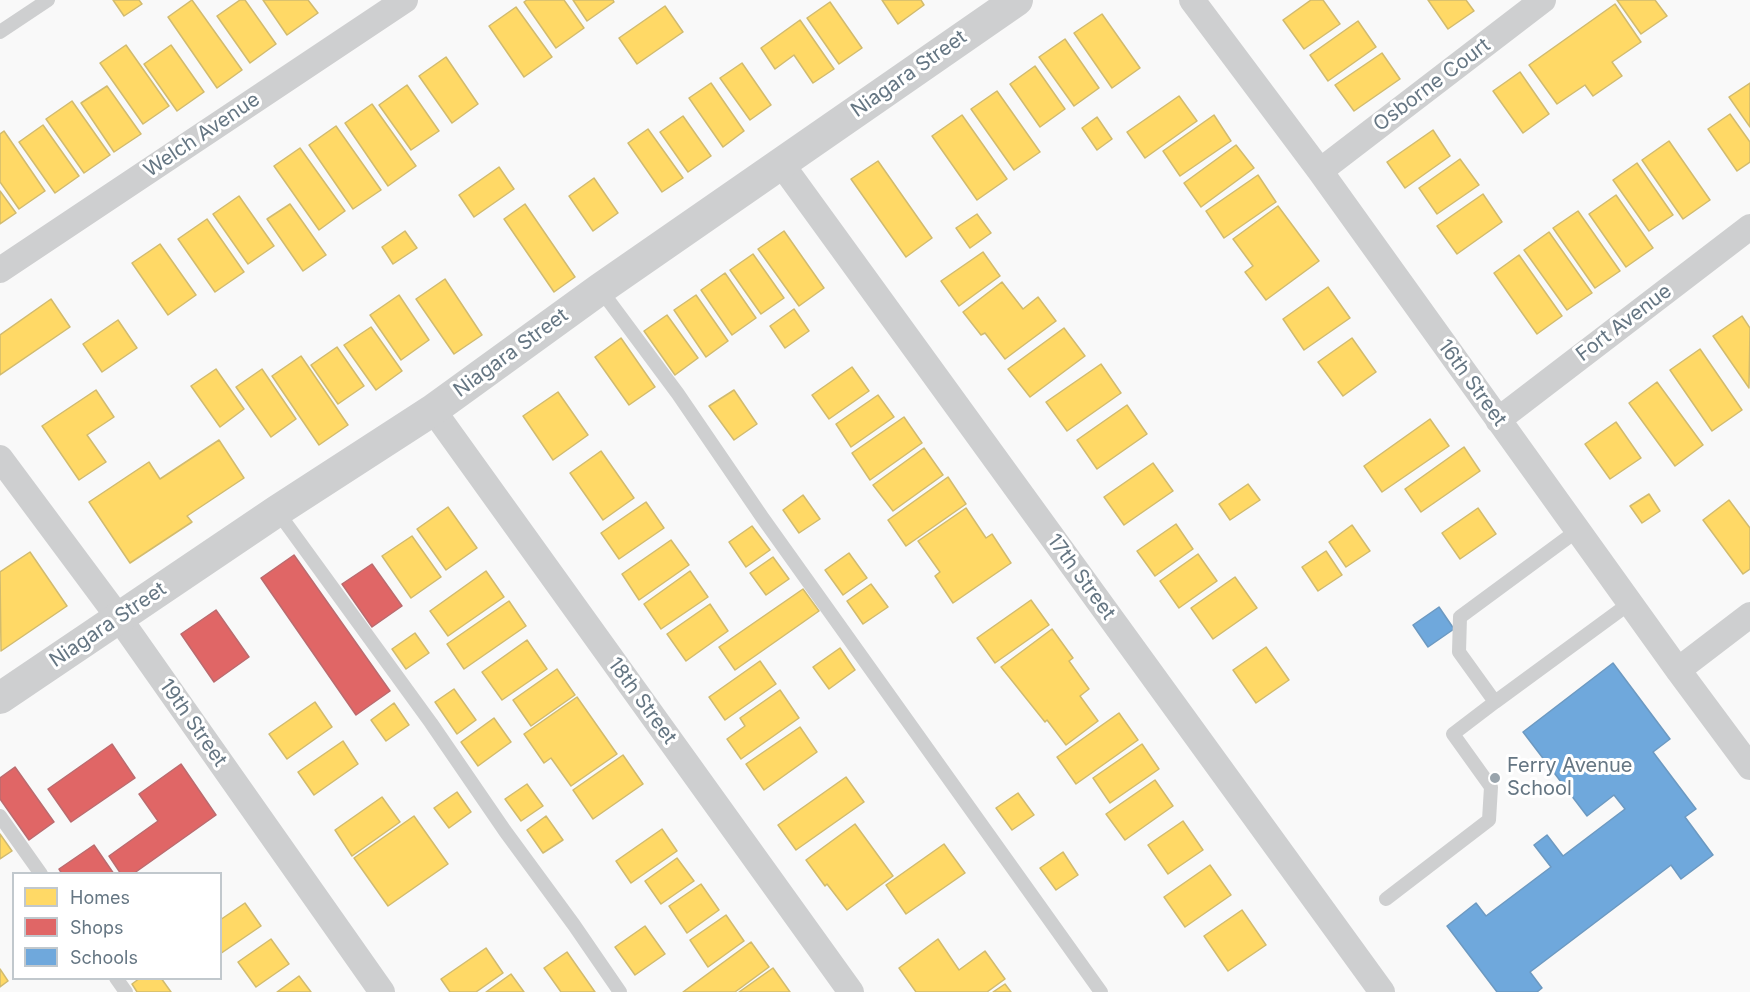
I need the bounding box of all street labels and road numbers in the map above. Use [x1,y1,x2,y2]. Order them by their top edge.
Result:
street label: Niagara Street [847,25,971,123]
street label: Osborne Court [1369,33,1495,137]
street label: Welch Avenue [140,87,264,183]
street label: Fort Avenue [1572,279,1676,367]
street label: Niagara Street [449,303,573,403]
street label: 16th Street [1433,335,1511,431]
street label: 17th Street [1042,530,1120,624]
street label: Niagara Street [45,577,171,673]
street label: 18th Street [603,653,681,749]
street label: 19th Street [154,675,232,771]

